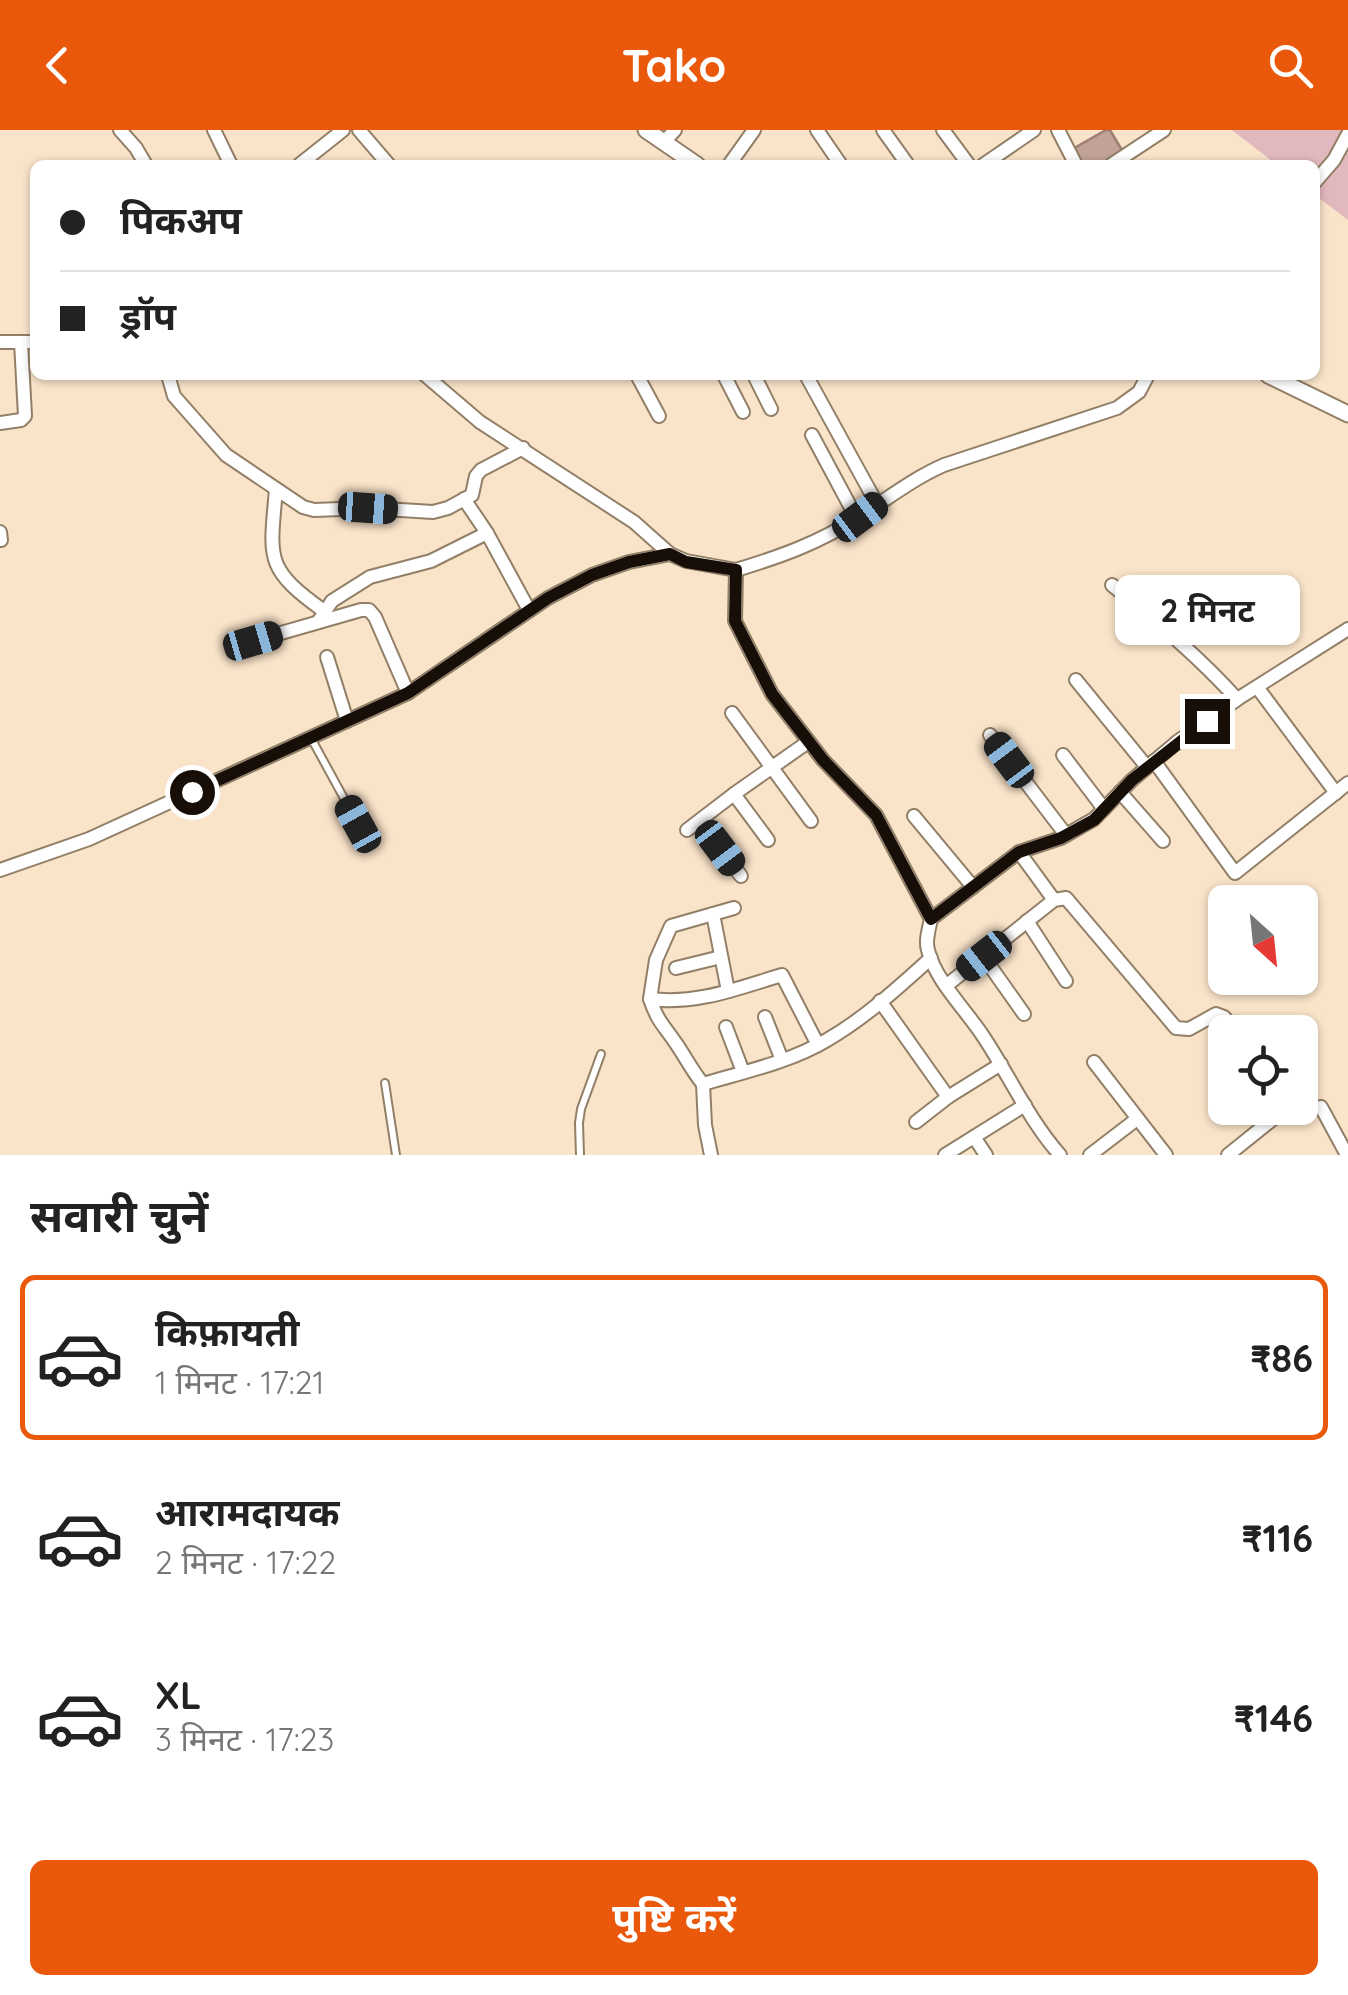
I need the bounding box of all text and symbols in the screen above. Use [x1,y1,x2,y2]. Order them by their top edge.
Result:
text: Tako [622,37,726,93]
icon: back [30,38,85,93]
icon: search [1263,38,1318,93]
text: पिकअप [120,196,242,244]
text: ड्रॉप [120,292,176,340]
car [827,487,893,547]
car [337,491,399,525]
callout: 2 मिनट [1114,576,1300,646]
text: 2 मिनट [1160,590,1255,630]
car [220,618,286,664]
route end [1185,699,1230,744]
car [979,727,1039,793]
route start [170,770,215,815]
car [330,790,386,858]
car [690,815,750,881]
north arrow [1208,885,1318,995]
map controls [1208,885,1318,1125]
car [951,926,1017,986]
button: locate [1208,1015,1318,1125]
text: सवारी चुनें [30,1187,208,1243]
text: किफ़ायती [155,1308,299,1356]
icon: car [35,1313,125,1403]
text: ₹86 [1250,1334,1313,1382]
text: 1 मिनट · 17:21 [155,1362,324,1402]
text: आरामदायक [155,1488,339,1536]
icon: car [35,1493,125,1583]
text: ₹116 [1241,1514,1313,1562]
text: 2 मिनट · 17:22 [155,1542,336,1582]
text: XL [155,1671,201,1719]
icon: car [35,1673,125,1763]
text: ₹146 [1234,1694,1313,1742]
text: 3 मिनट · 17:23 [155,1719,334,1759]
button: पुष्टि करें [30,1860,1318,1975]

